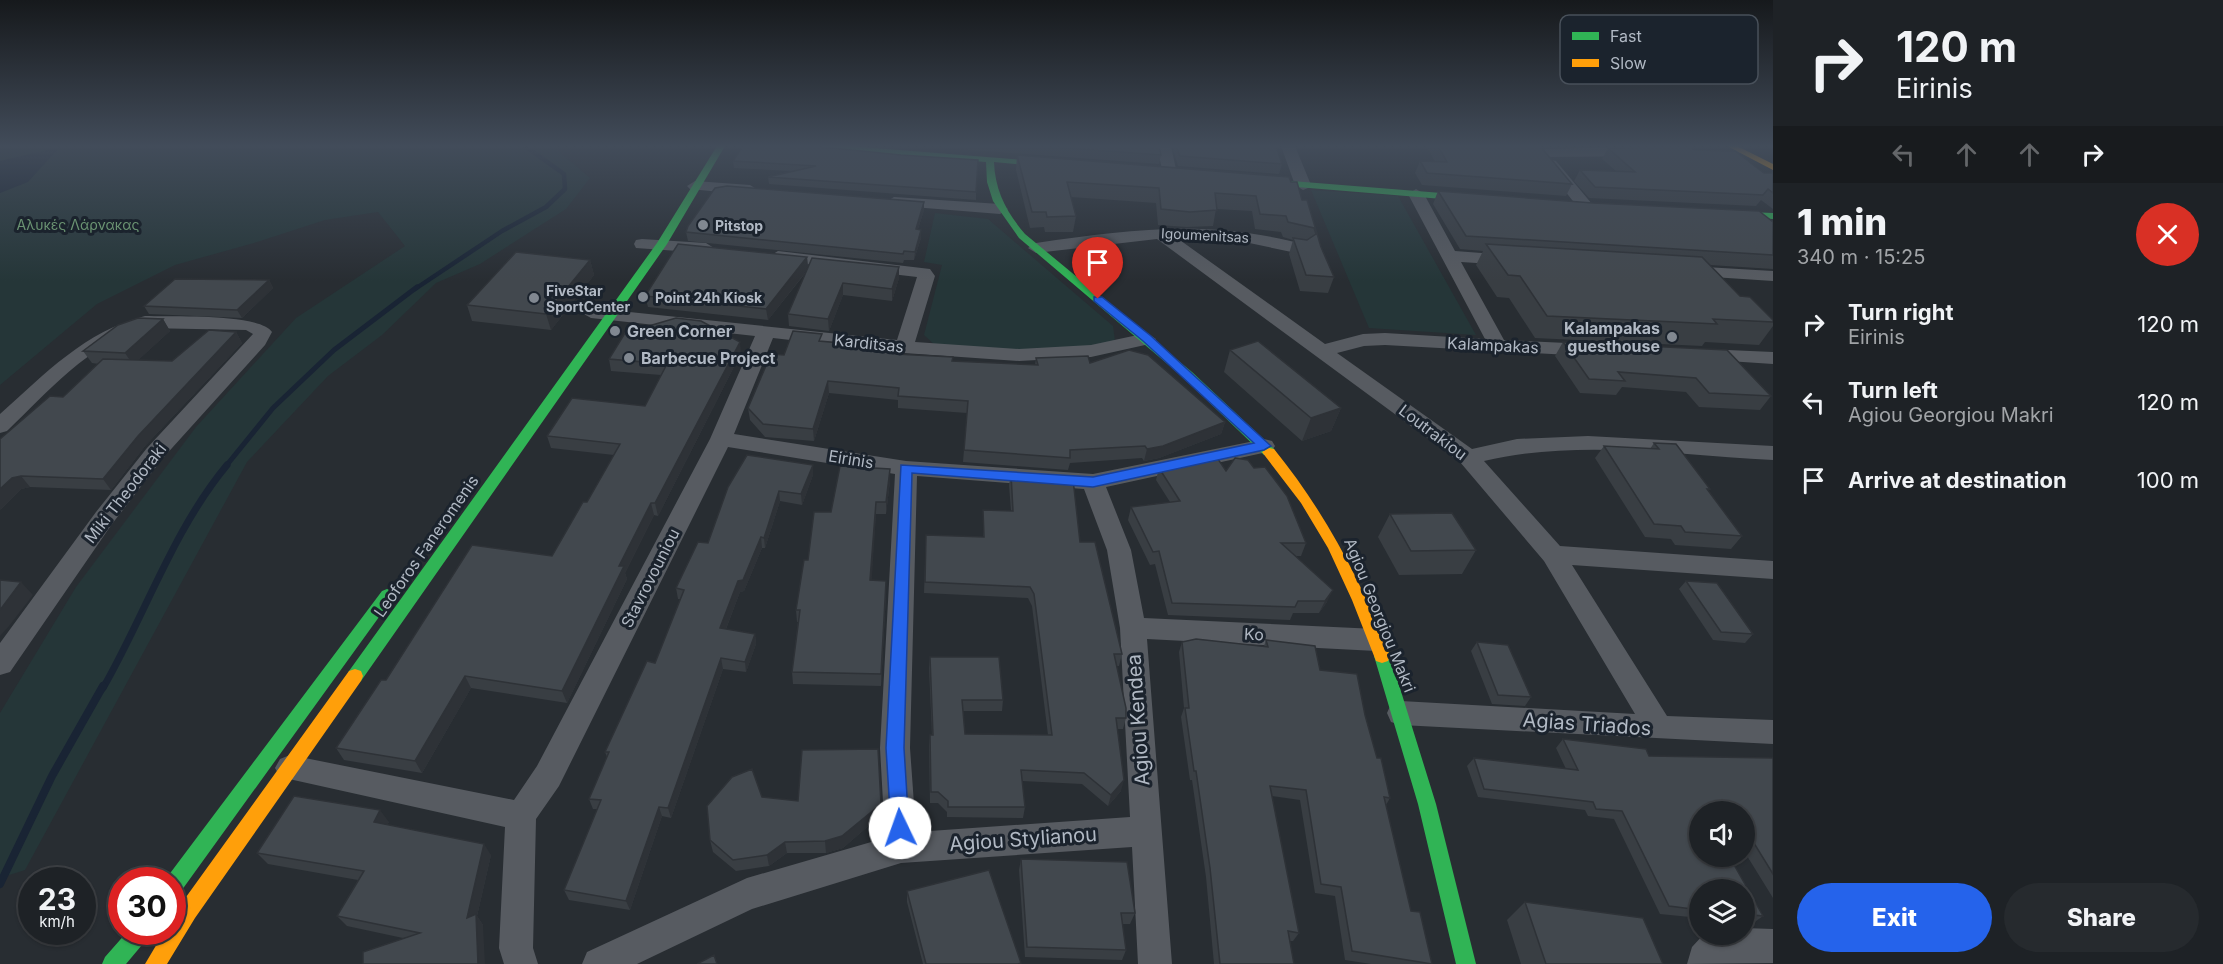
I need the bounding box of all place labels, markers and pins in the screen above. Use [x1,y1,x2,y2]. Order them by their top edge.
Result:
place label: Pitstop [715,217,763,234]
marker: Pitstop [696,218,710,232]
pin [1072,237,1123,299]
place label: FiveStar SportCenter [546,282,630,315]
place label: Point 24h Kiosk [655,289,763,306]
marker: Point 24h Kiosk [636,290,650,304]
marker: FiveStar SportCenter [527,291,541,305]
place label: Kalampakas guesthouse [1564,318,1660,356]
place label: Green Corner [627,321,733,341]
marker: Green Corner [608,324,622,338]
marker: Kalampakas guesthouse [1665,330,1679,344]
place label: Barbecue Project [641,348,776,368]
marker: Barbecue Project [622,351,636,365]

